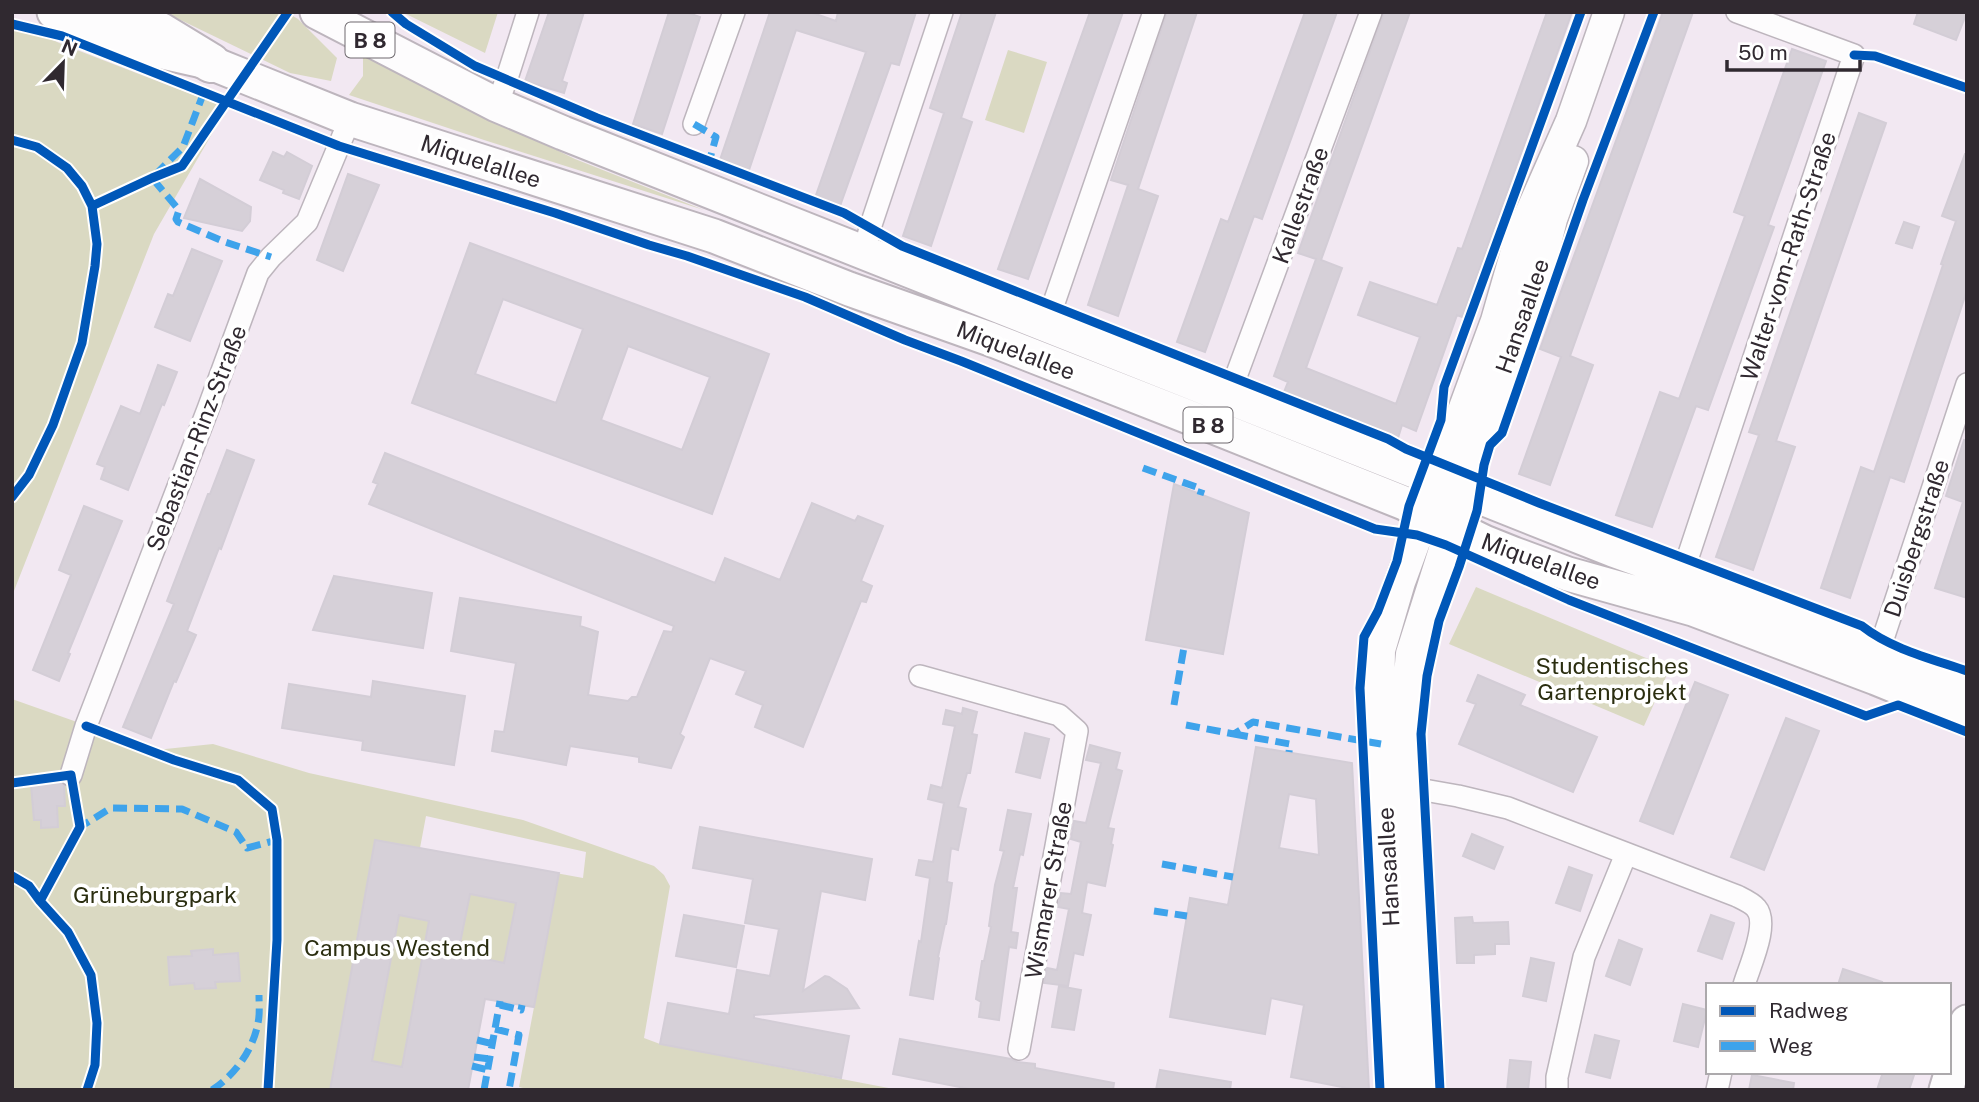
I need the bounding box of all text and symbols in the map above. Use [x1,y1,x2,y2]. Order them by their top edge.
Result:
road number: B 8 [346,22,394,58]
north arrow [28,28,98,98]
scale bar [1727,28,1860,72]
text: N [59,34,81,60]
text: 50 m [1738,40,1788,65]
street label: Walter-vom-Rath-Straße [1735,128,1841,384]
street label: Miquelallee [417,129,545,193]
street label: Kallestraße [1266,143,1334,267]
street label: Hansaallee [1490,255,1554,377]
street label: Miquelallee [953,315,1079,385]
street label: Sebastian-Rinz-Straße [140,321,252,555]
road number: B 8 [1184,408,1232,442]
street label: Duisbergstraße [1878,456,1954,620]
street label: Miquelallee [1478,527,1604,595]
park label: Studentisches Gartenprojekt [1535,652,1689,705]
street label: Wismarer Straße [1019,799,1077,981]
street label: Hansaallee [1371,807,1405,927]
park label: Grüneburgpark [73,881,237,908]
park label: Campus Westend [304,934,490,961]
legend [1706,983,1951,1074]
text: Radweg [1769,998,1848,1023]
text: Weg [1769,1033,1813,1058]

